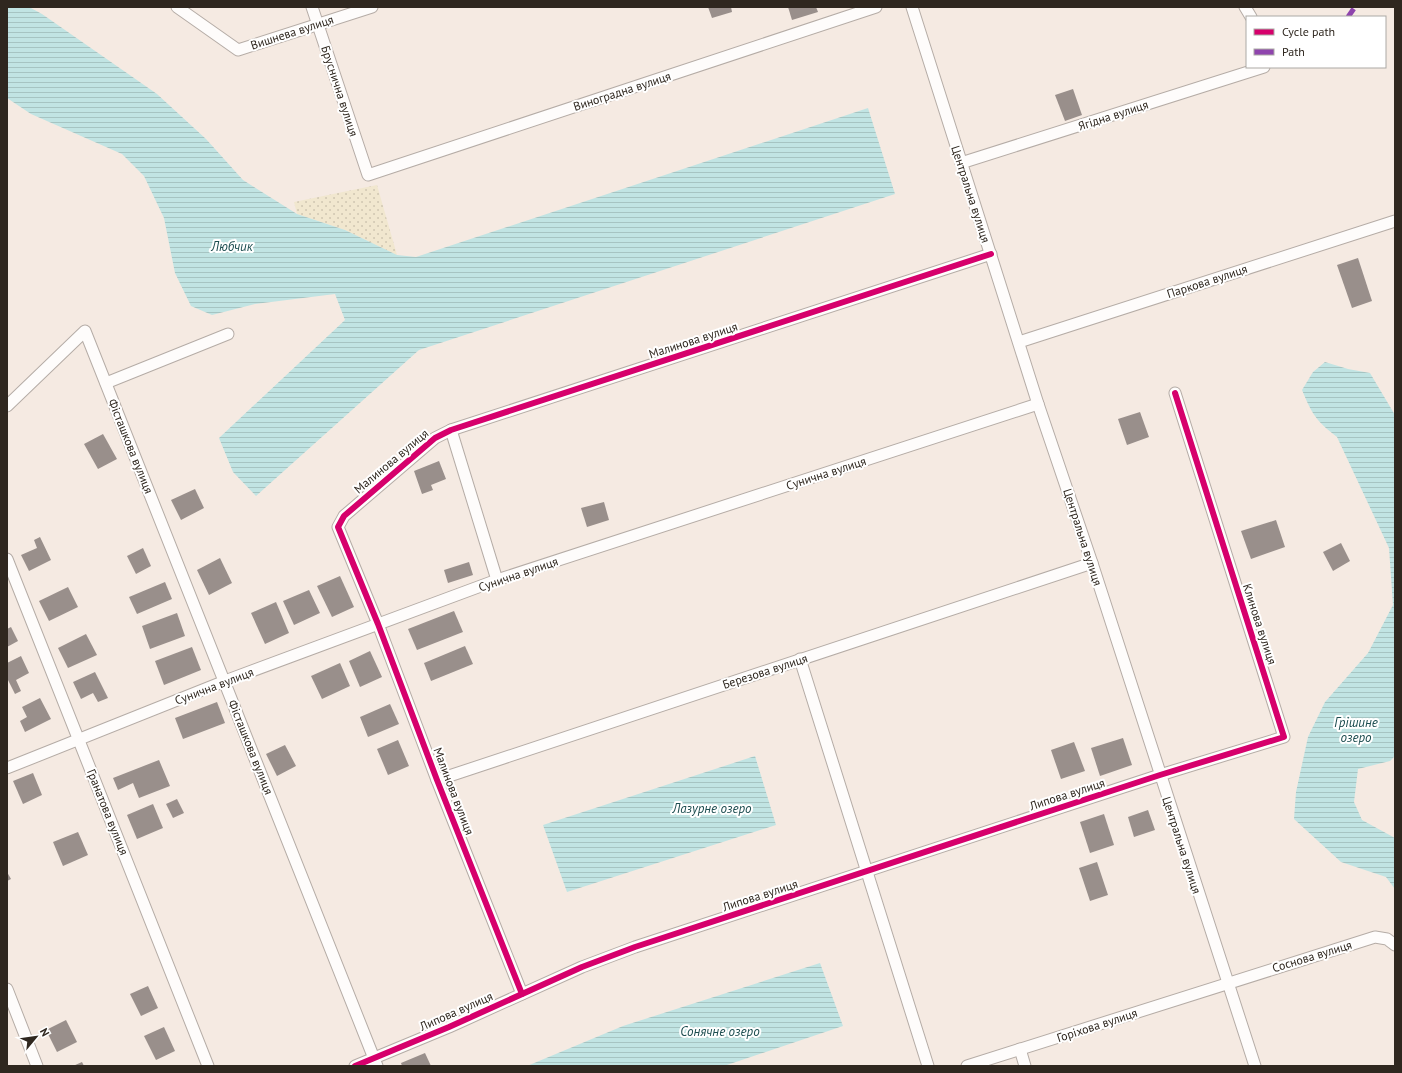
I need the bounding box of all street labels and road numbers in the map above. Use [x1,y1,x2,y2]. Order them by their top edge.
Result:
street label: Вишнева вулиця [249,12,335,52]
street label: Бруснична вулиця [318,44,362,138]
street label: Виноградна вулиця [571,68,673,114]
street label: Ягідна вулиця [1076,97,1150,133]
street label: Центральна вулиця [948,144,994,244]
street label: Паркова вулиця [1165,261,1249,301]
street label: Малинова вулиця [647,319,739,361]
street label: Фісташкова вулиця [105,396,157,496]
street label: Малинова вулиця [351,426,431,496]
street label: Сунична вулиця [784,453,868,493]
street label: Центральна вулиця [1060,487,1106,587]
street label: Сунична вулиця [476,553,560,595]
street label: Клинова вулиця [1240,582,1280,666]
street label: Березова вулиця [721,650,809,692]
street label: Сунична вулиця [172,664,256,708]
street label: Фісташкова вулиця [225,697,277,797]
street label: Малинова вулиця [430,745,478,837]
street label: Гранатова вулиця [84,767,132,857]
street label: Липова вулиця [1026,775,1107,814]
street label: Центральна вулиця [1159,795,1205,895]
street label: Липова вулиця [719,876,800,915]
street label: Соснова вулиця [1270,937,1354,975]
street label: Липова вулиця [416,988,495,1034]
street label: Горіхова вулиця [1055,1005,1139,1045]

